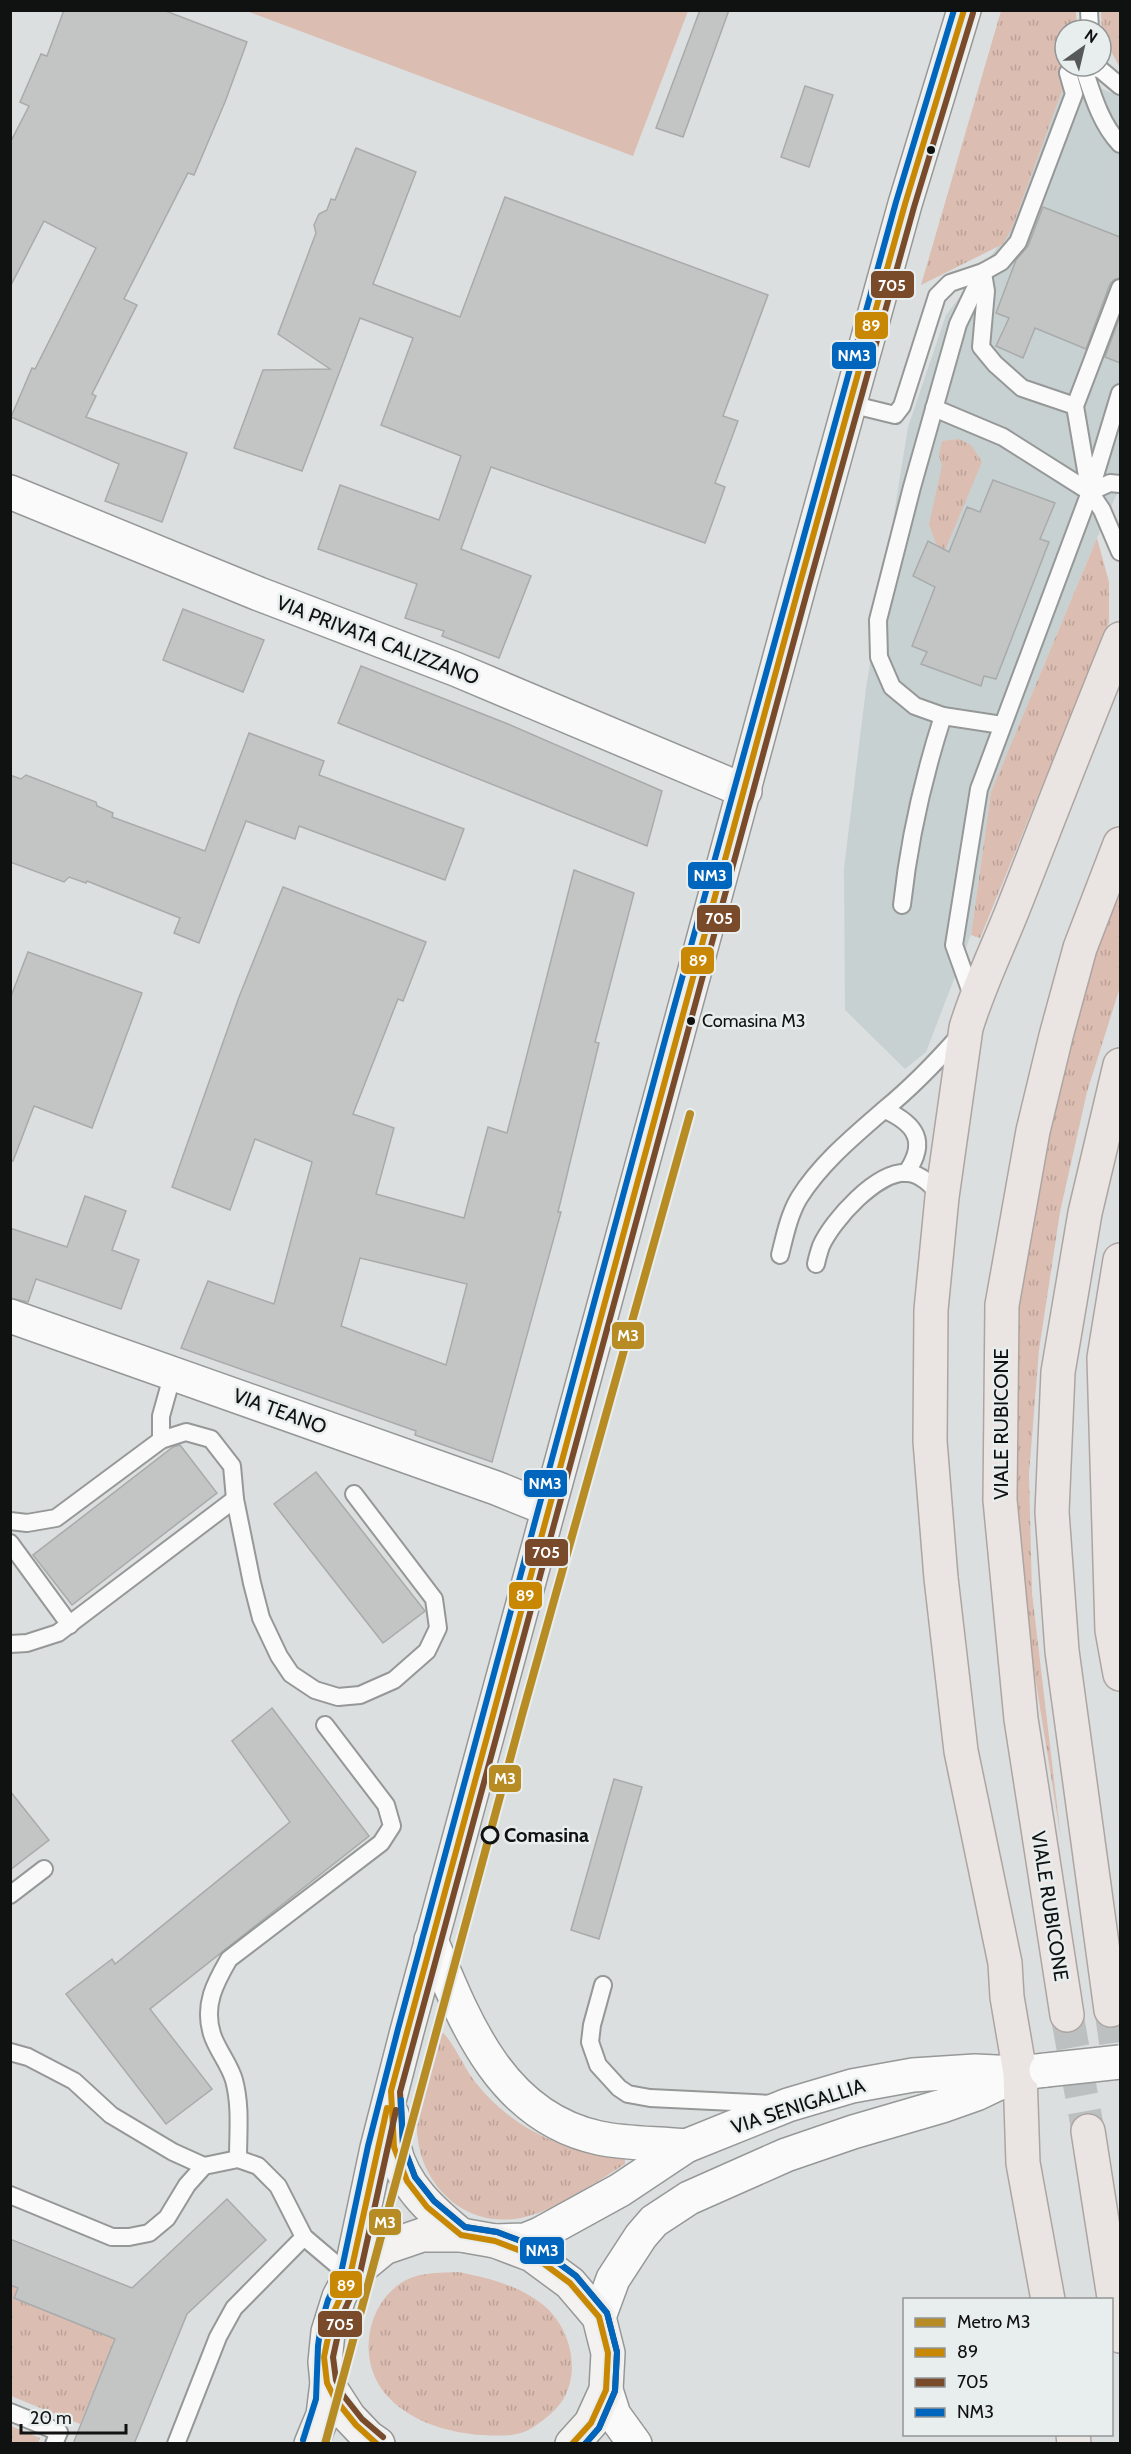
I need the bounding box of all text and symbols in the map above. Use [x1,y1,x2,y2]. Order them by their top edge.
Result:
north arrow [1053,18,1113,78]
text: N [1081,25,1101,47]
unlabelled marker [925,144,937,156]
line badge: 705 [870,270,915,299]
text: 705 [878,276,906,295]
line badge: 89 [854,311,889,340]
text: 89 [862,316,880,335]
line badge: NM3 [831,341,877,370]
text: NM3 [837,346,871,365]
street label: VIA PRIVATA CALIZZANO [273,590,483,690]
line badge: NM3 [687,861,733,890]
text: NM3 [693,866,727,885]
line badge: 705 [696,904,741,933]
text: 705 [705,909,733,928]
line badge: 89 [680,946,715,975]
text: 89 [689,951,707,970]
place label: Comasina M3 [702,1010,806,1032]
marker: Comasina M3 [685,1015,697,1027]
line badge: M3 [611,1321,645,1350]
text: M3 [617,1326,639,1345]
street label: VIALE RUBICONE [989,1348,1013,1500]
street label: VIA TEANO [230,1383,330,1439]
line badge: NM3 [523,1469,568,1498]
text: NM3 [528,1474,562,1493]
line badge: 705 [524,1538,569,1567]
text: 705 [532,1543,560,1562]
line badge: 89 [508,1581,543,1610]
text: 89 [516,1586,534,1605]
line badge: M3 [488,1764,522,1793]
text: M3 [494,1769,516,1788]
place label: Comasina [504,1823,589,1847]
marker: Comasina [481,1826,499,1844]
street label: VIALE RUBICONE [1026,1829,1074,1983]
street label: VIA SENIGALLIA [728,2073,869,2139]
line badge: M3 [368,2208,402,2236]
text: M3 [374,2213,396,2232]
line badge: NM3 [519,2236,565,2265]
text: NM3 [525,2241,559,2260]
line badge: 89 [329,2270,363,2299]
text: 89 [337,2276,355,2295]
legend [903,2298,1113,2436]
line badge: 705 [317,2310,363,2338]
text: Metro M3 [957,2311,1030,2333]
text: 705 [326,2315,354,2334]
text: 89 [957,2341,978,2363]
text: 705 [957,2371,988,2393]
scale bar [21,2397,126,2435]
text: NM3 [957,2401,994,2423]
text: 20 m [30,2407,72,2429]

